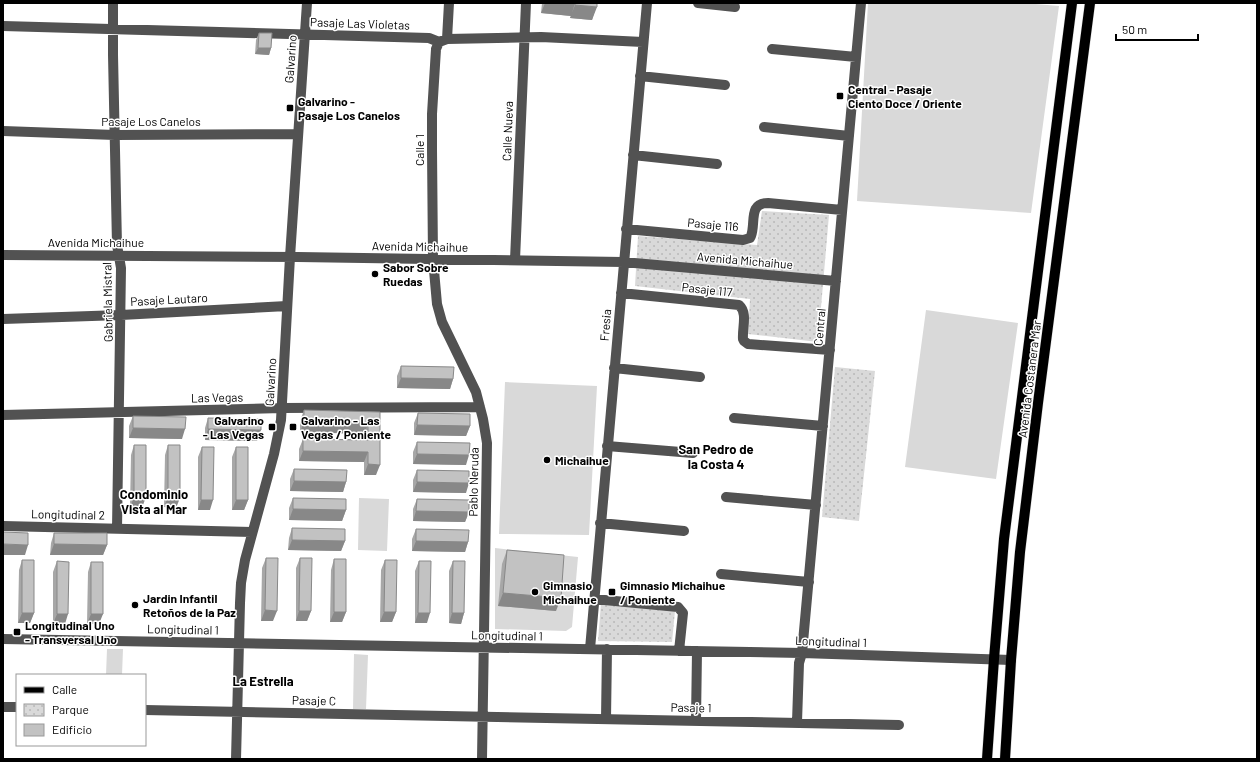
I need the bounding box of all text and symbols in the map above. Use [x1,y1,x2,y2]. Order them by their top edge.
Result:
street label: Pasaje Las Violetas [310,14,410,32]
scale bar [1116,16,1198,42]
text: 50 m [1122,22,1147,36]
street label: Galvarino [281,34,299,84]
place label: Central - Pasaje Ciento Doce / Oriente [848,82,962,110]
marker: Central - Pasaje Ciento Doce / Oriente [835,91,845,101]
place label: Galvarino - Pasaje Los Canelos [298,94,400,122]
street label: Calle Nueva [499,101,515,161]
marker: Galvarino - Pasaje Los Canelos [285,103,295,113]
street label: Pasaje Los Canelos [101,114,201,128]
street label: Calle 1 [412,134,426,166]
street label: Pasaje 116 [687,215,739,233]
street label: Avenida Michaihue [48,235,144,249]
street label: Avenida Michaihue [372,238,468,254]
street label: Avenida Michaihue [696,249,794,271]
place label: Sabor Sobre Ruedas [383,260,449,288]
street label: Gabriela Mistral [99,262,115,342]
marker: Sabor Sobre Ruedas [370,269,380,279]
street label: Pasaje 117 [681,279,733,299]
street label: Pasaje Lautaro [130,290,208,308]
street label: Fresia [597,308,613,342]
street label: Central [810,308,828,346]
street label: Avenida Costanera Mar [1015,319,1043,439]
street label: Galvarino [262,358,278,406]
street label: Las Vegas [191,390,244,404]
place label: Galvarino - Las Vegas [203,413,264,441]
place label: Galvarino - Las Vegas / Poniente [301,413,391,441]
marker: Galvarino - Las Vegas [267,422,277,432]
marker: Galvarino - Las Vegas / Poniente [288,422,298,432]
district label: San Pedro de la Costa 4 [678,441,754,472]
street label: Pablo Neruda [465,447,481,517]
place label: Michaihue [555,453,609,467]
marker: Michaihue [542,455,552,465]
district label: Condominio Vista al Mar [120,486,188,517]
street label: Longitudinal 2 [31,506,105,522]
place label: Gimnasio Michaihue [543,578,597,606]
place label: Gimnasio Michaihue / Poniente [620,578,726,606]
marker: Gimnasio Michaihue [530,587,540,597]
marker: Gimnasio Michaihue / Poniente [607,587,617,597]
place label: Jardin Infantil Retoños de la Paz [143,591,236,619]
marker: Jardin Infantil Retoños de la Paz [130,600,140,610]
place label: Longitudinal Uno - Transversal Uno [25,618,117,646]
street label: Longitudinal 1 [147,621,219,637]
marker: Longitudinal Uno - Transversal Uno [12,627,22,637]
street label: Longitudinal 1 [471,627,543,643]
street label: Longitudinal 1 [795,633,867,649]
district label: La Estrella [232,673,294,689]
legend [16,674,146,746]
text: Calle [52,682,77,696]
street label: Pasaje C [292,693,336,707]
street label: Pasaje 1 [670,700,712,714]
text: Parque [52,702,89,716]
text: Edificio [52,722,92,736]

